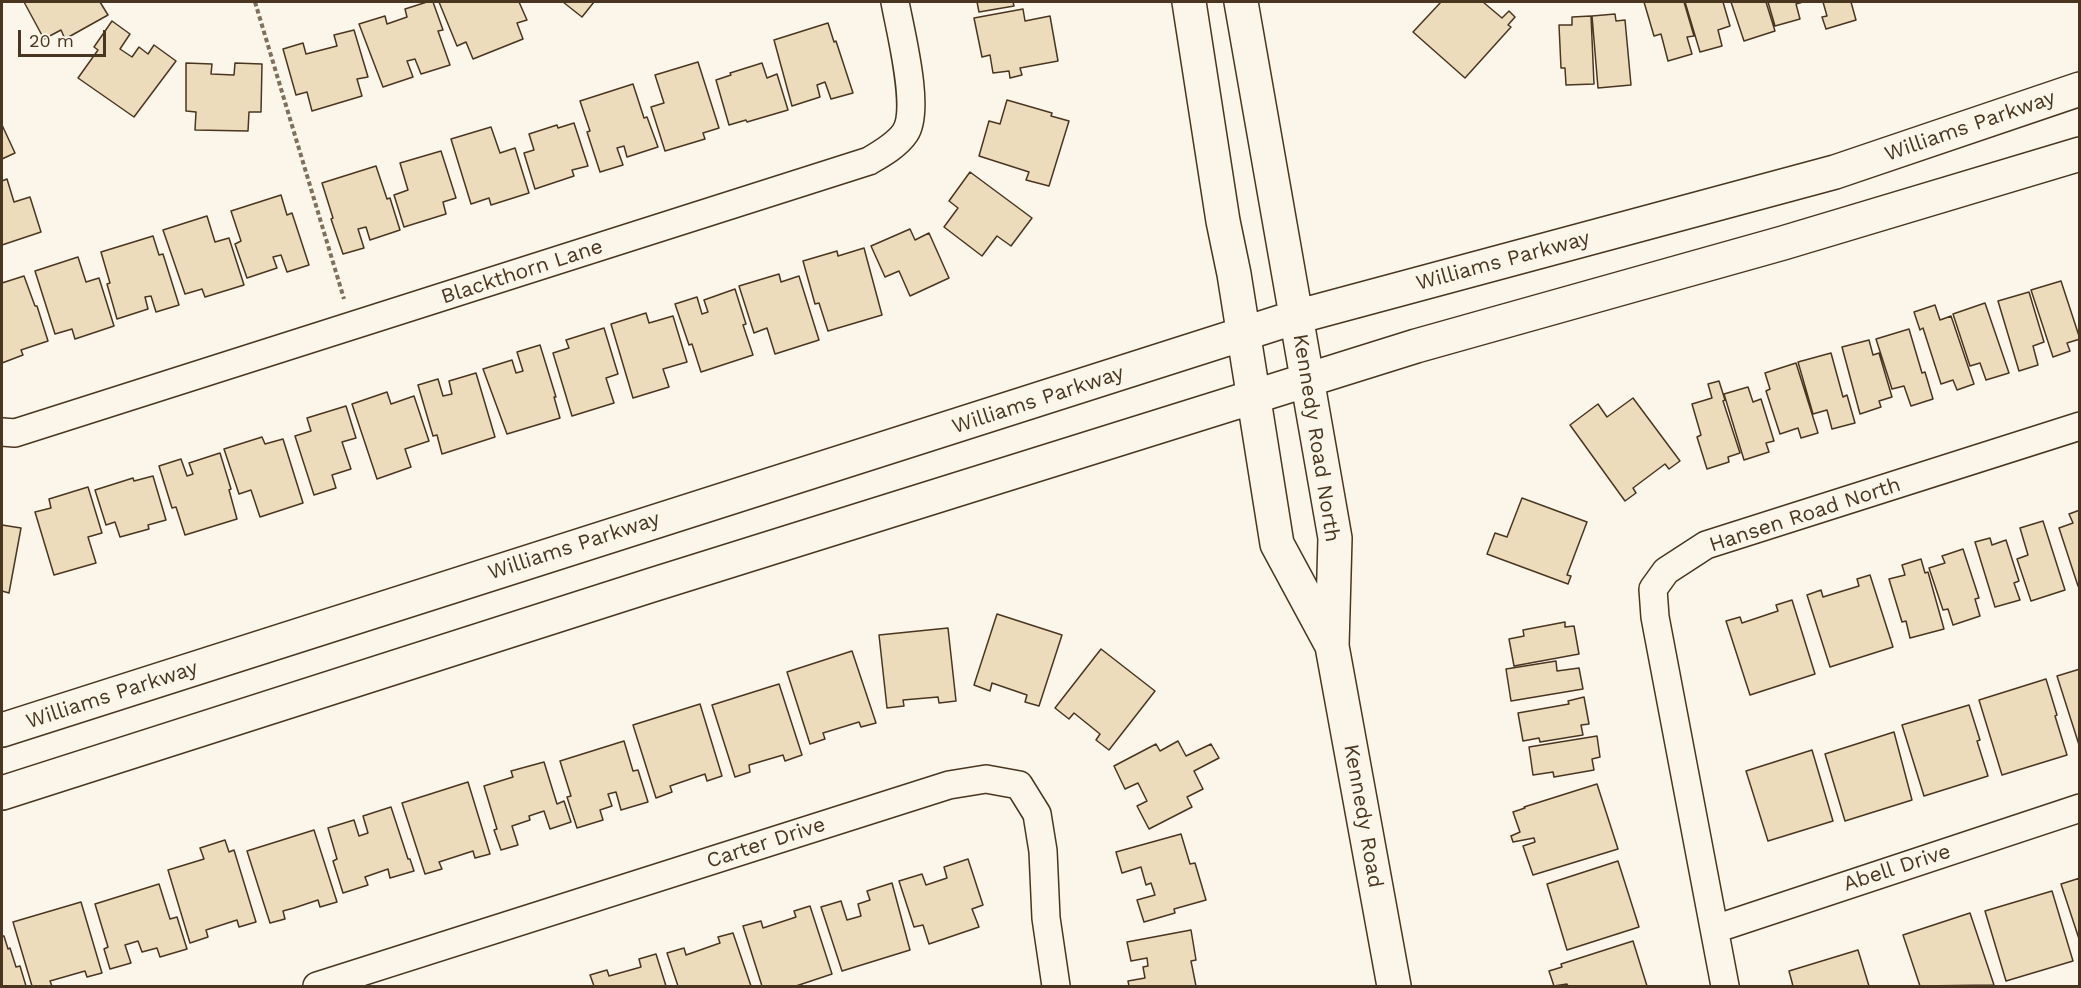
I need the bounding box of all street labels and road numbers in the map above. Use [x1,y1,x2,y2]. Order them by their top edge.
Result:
street label: Williams Parkway [1881,85,2059,167]
street label: Williams Parkway [1413,226,1593,296]
street label: Blackthorn Lane [438,234,606,310]
street label: Kennedy Road North [1287,332,1345,544]
street label: Williams Parkway [949,360,1127,440]
street label: Hansen Road North [1706,472,1904,558]
street label: Williams Parkway [485,506,663,586]
street label: Williams Parkway [23,655,201,735]
street label: Kennedy Road [1338,742,1388,890]
street label: Carter Drive [704,812,828,874]
street label: Abell Drive [1840,839,1954,897]

